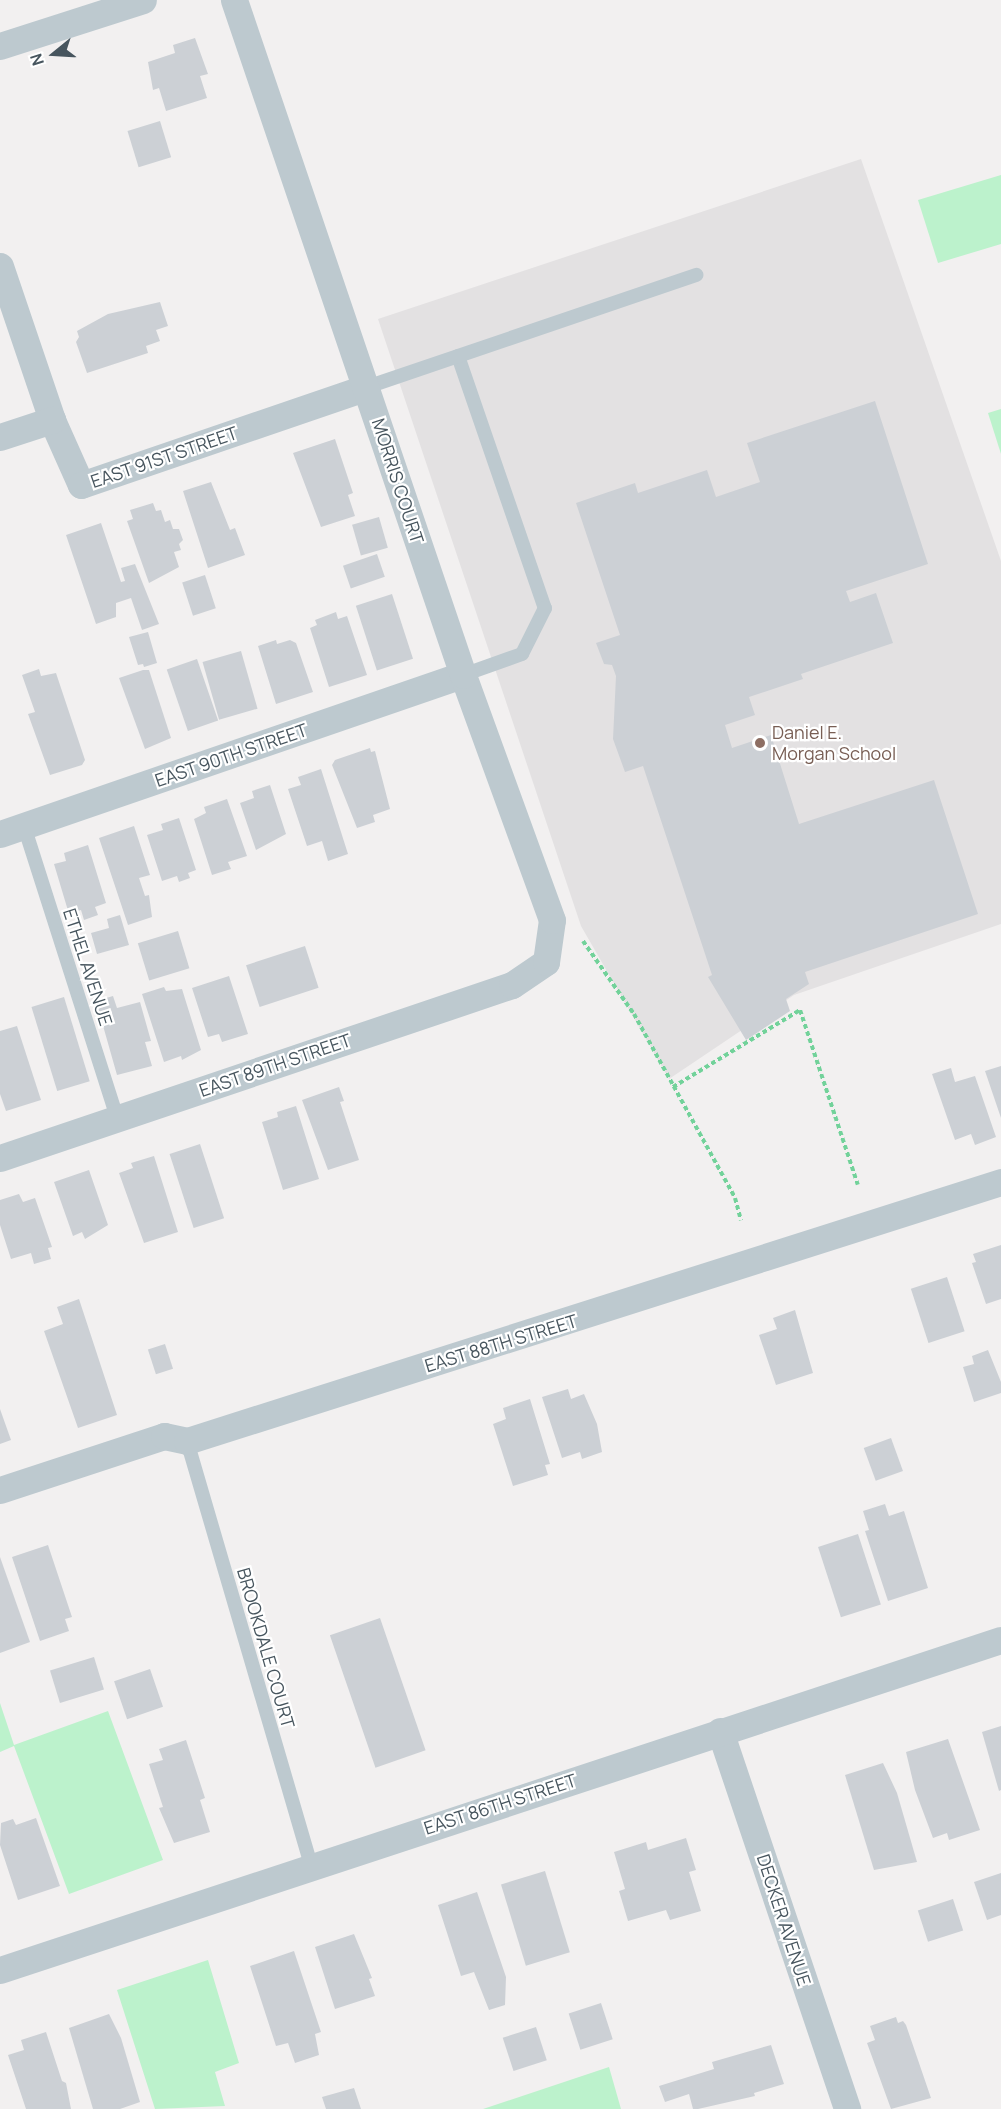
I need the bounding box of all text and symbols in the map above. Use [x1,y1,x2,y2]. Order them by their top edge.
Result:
north arrow [24,24,84,84]
text: N [25,51,49,68]
street label: MORRIS COURT [368,416,428,546]
street label: EAST 91ST STREET [87,422,241,492]
street label: EAST 90TH STREET [152,719,310,791]
place label: Daniel E. Morgan School [772,722,896,764]
marker: Daniel E. Morgan School [753,736,767,750]
street label: ETHEL AVENUE [59,905,117,1029]
street label: EAST 89TH STREET [196,1029,354,1101]
street label: EAST 88TH STREET [422,1309,580,1377]
street label: BROOKDALE COURT [233,1565,299,1731]
street label: EAST 86TH STREET [421,1769,579,1839]
street label: DECKER AVENUE [753,1851,815,1989]

